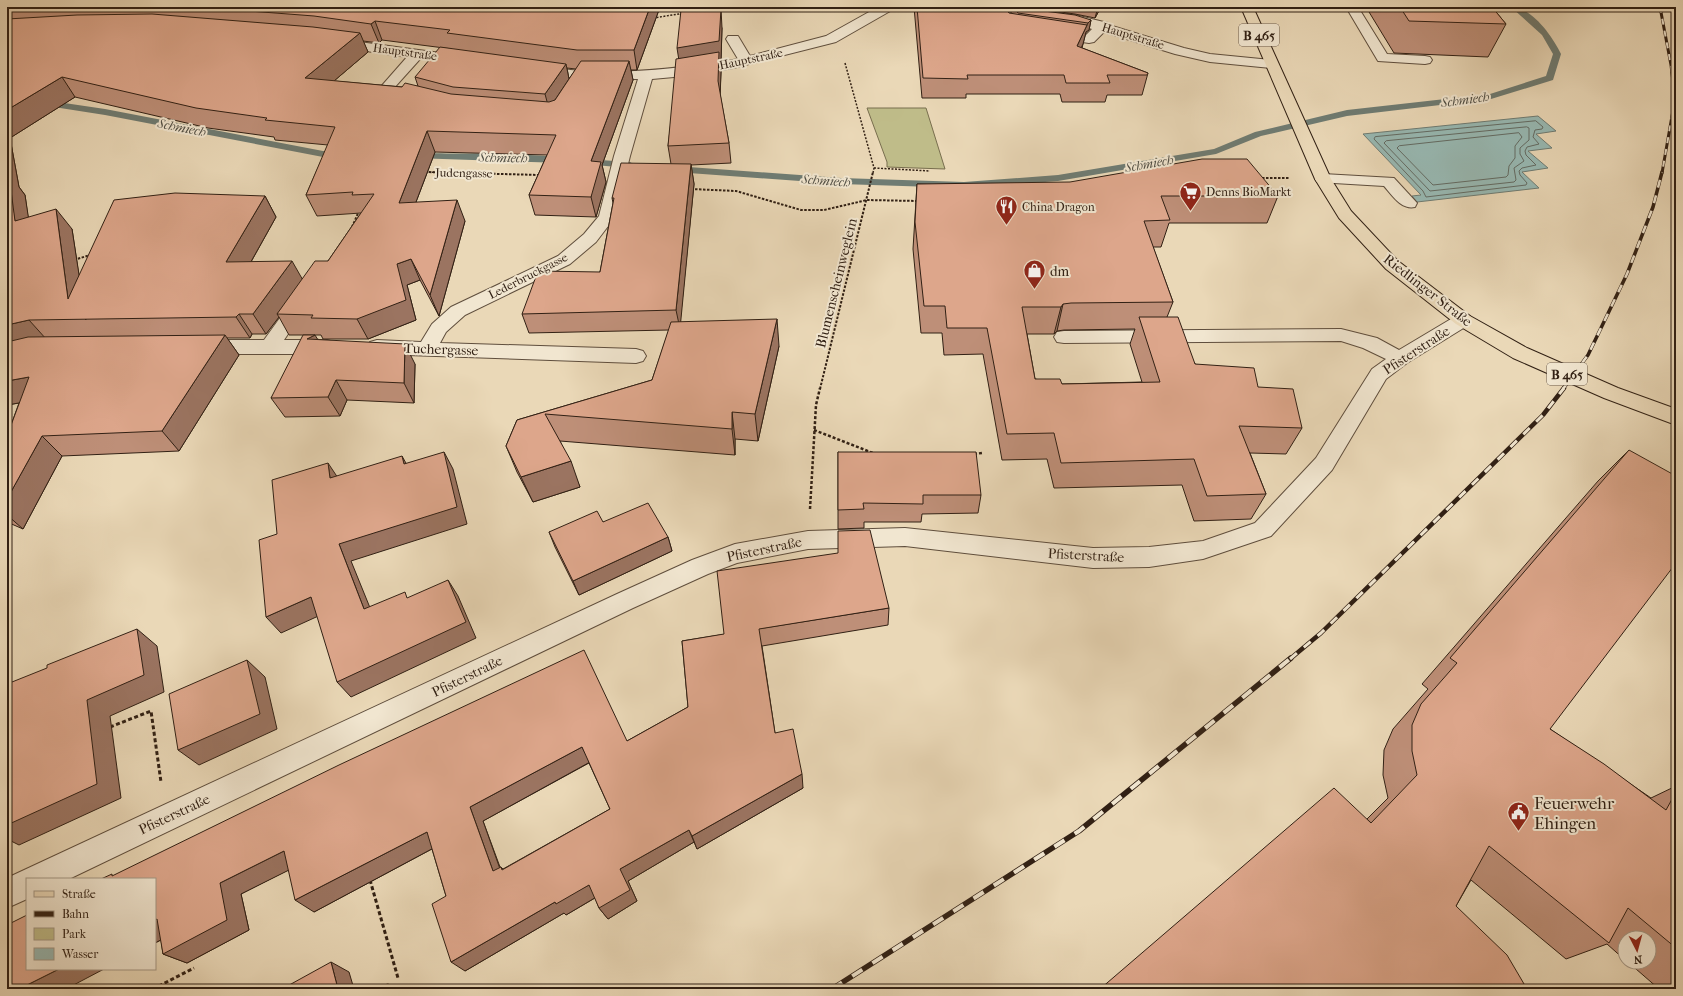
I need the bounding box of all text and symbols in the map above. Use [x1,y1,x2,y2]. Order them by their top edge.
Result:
street label: Hauptstraße [1100,20,1166,52]
road number: B 465 [1239,24,1279,46]
street label: Hauptstraße [372,41,438,63]
street label: Hauptstraße [718,45,784,73]
water label: Schmiech [1439,89,1491,110]
water label: Schmiech [155,115,208,140]
water label: Schmiech [477,150,528,165]
water label: Schmiech [1123,152,1175,175]
street label: Judengasse [434,165,493,180]
water label: Schmiech [800,171,851,190]
supermarket icon: Denns BioMarkt [1178,179,1204,212]
place label: Denns BioMarkt [1206,185,1292,199]
restaurant icon: China Dragon [994,194,1020,227]
place label: China Dragon [1022,200,1095,214]
street label: Blumenscheinweglein [812,217,861,350]
street label: Lederbruckgasse [486,250,570,302]
street label: Riedlinger Straße [1380,251,1475,330]
shop icon: dm [1021,258,1047,291]
place label: dm [1050,263,1070,280]
street label: Pfisterstraße [1380,322,1453,378]
street label: Tuchergasse [403,340,479,359]
road number: B 465 [1547,363,1587,385]
street label: Pfisterstraße [725,533,803,566]
street label: Pfisterstraße [1047,545,1125,566]
street label: Pfisterstraße [429,652,505,701]
street label: Pfisterstraße [136,791,213,838]
place label: Feuerwehr Ehingen [1534,793,1615,833]
public building icon: Feuerwehr Ehingen [1505,800,1531,833]
legend [26,878,156,970]
text: Straße [62,887,96,901]
text: Bahn [62,907,89,921]
text: Park [62,927,87,941]
north arrow [1617,930,1657,970]
text: Wasser [61,947,99,961]
text: N [1633,953,1643,966]

